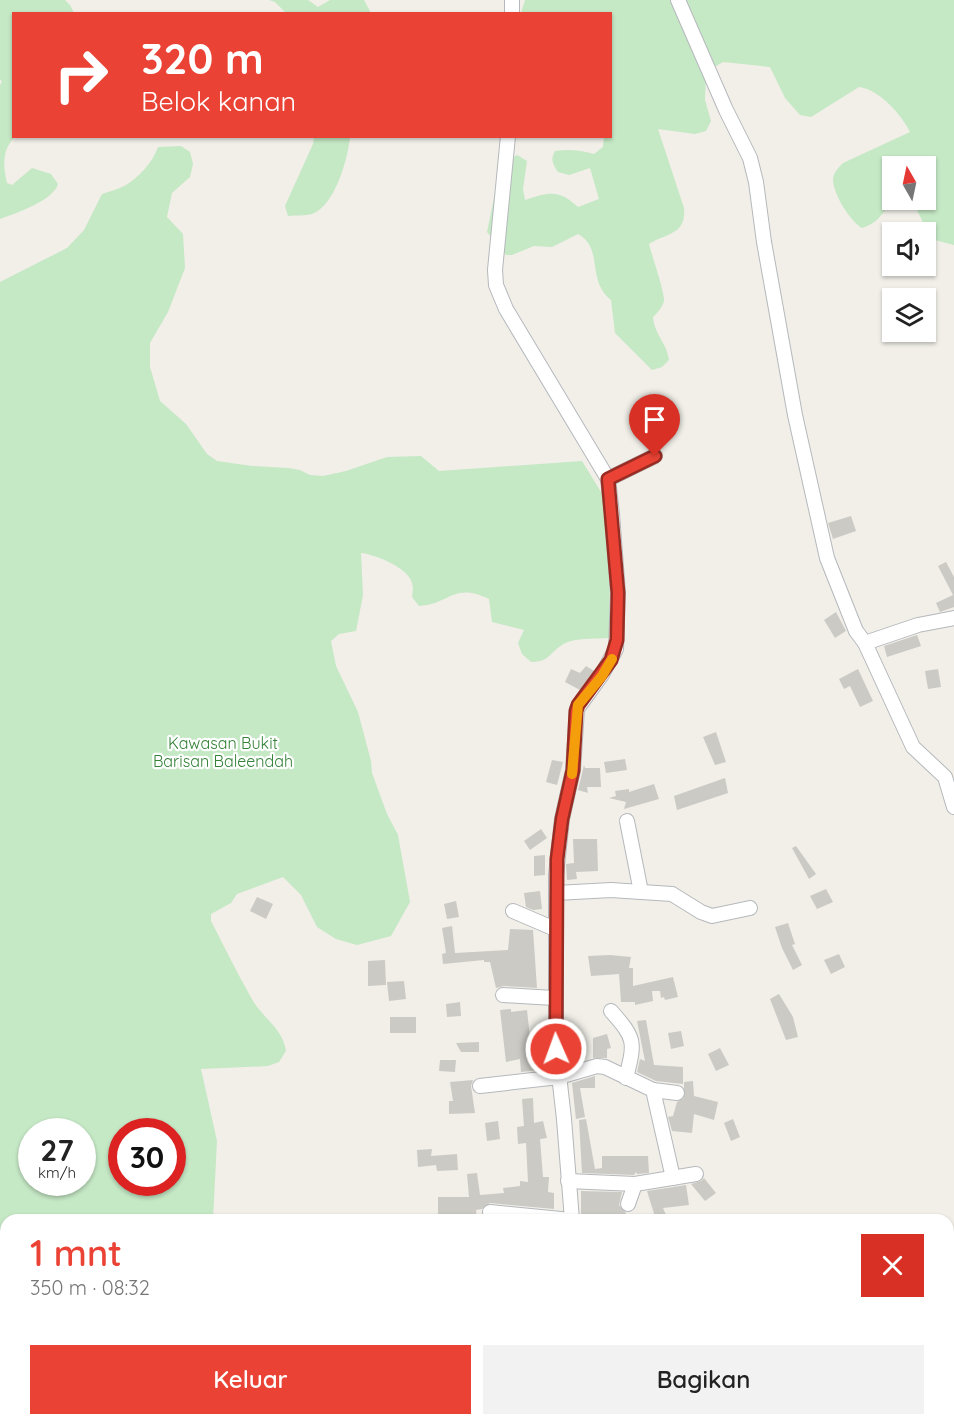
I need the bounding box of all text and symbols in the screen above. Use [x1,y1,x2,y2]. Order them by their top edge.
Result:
text: 320 m [141,32,264,85]
icon: right [42,36,120,114]
text: Belok kanan [141,84,296,118]
north arrow [882,156,936,210]
map controls [882,156,936,342]
button: sound [882,222,936,276]
button: layers [882,288,936,342]
pin [629,394,680,456]
icon: arrive [638,403,671,436]
park label: Kawasan Bukit Barisan Baleendah [153,733,293,771]
position arrow [524,1017,588,1081]
speed limit sign: 30 [108,1118,186,1196]
text: 27 [40,1131,74,1169]
text: km/h [38,1163,76,1182]
text: 1 mnt [30,1230,122,1275]
button: close [861,1234,924,1297]
text: 350 m · 08:32 [30,1275,150,1300]
button: Keluar [30,1345,471,1414]
button: Bagikan [483,1345,924,1414]

